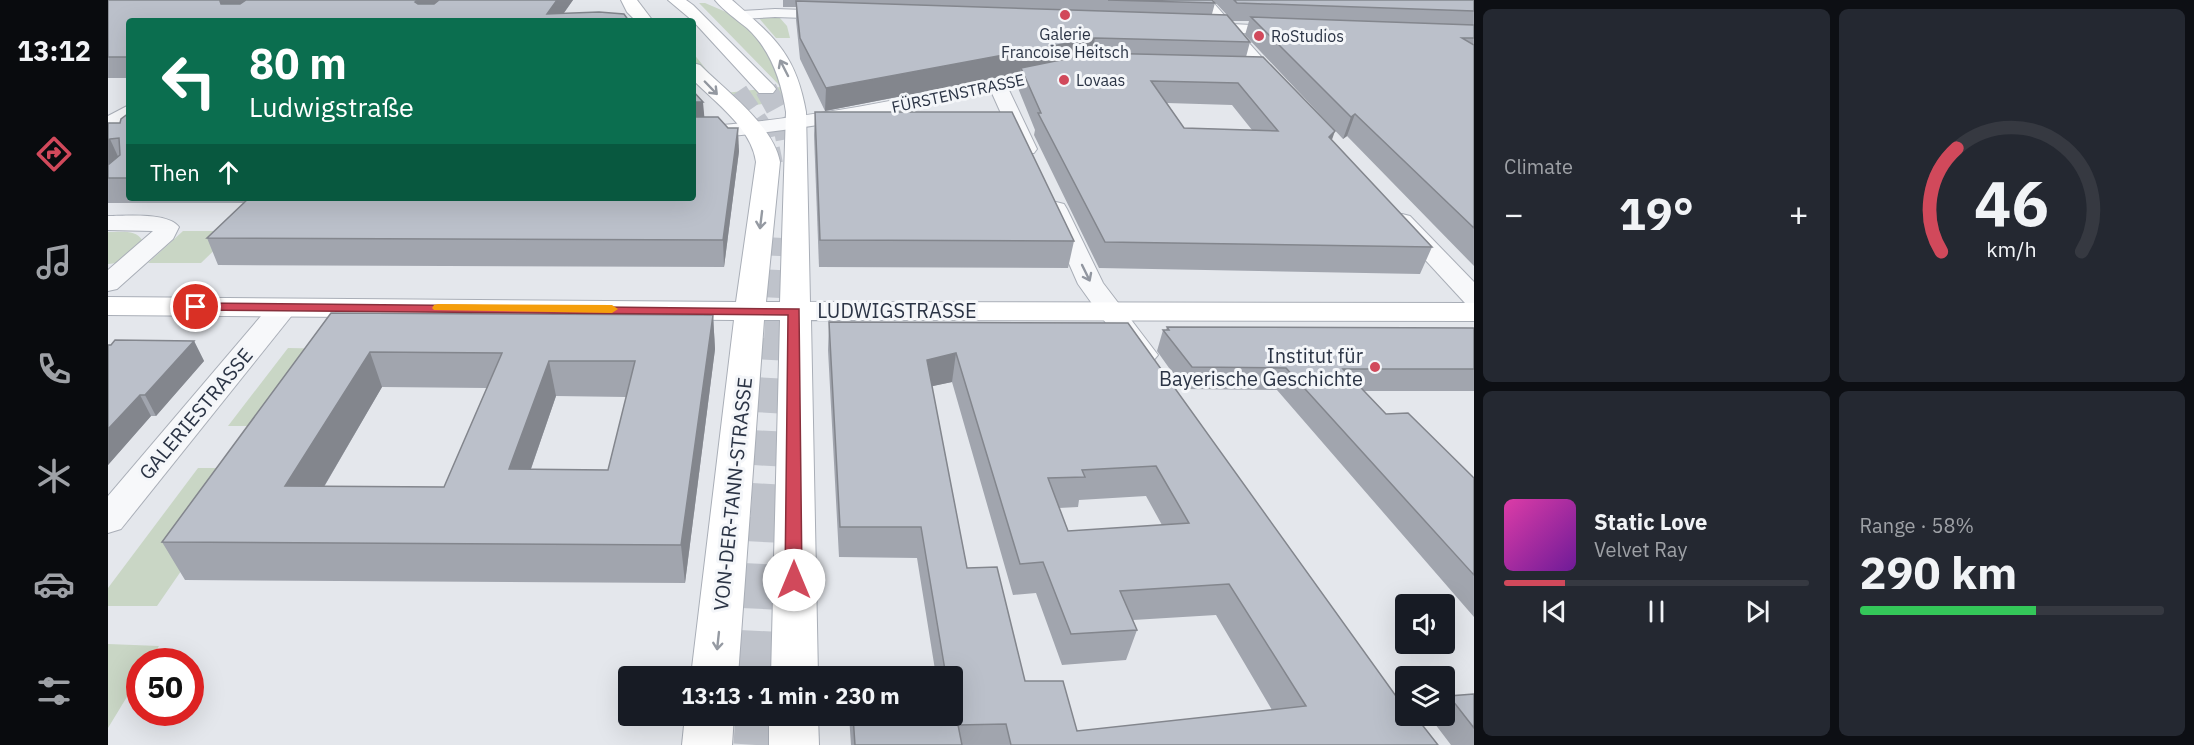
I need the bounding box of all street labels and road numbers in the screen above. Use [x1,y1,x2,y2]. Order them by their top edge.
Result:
street label: FÜRSTENSTRASSE [890,69,1026,117]
street label: LUDWIGSTRASSE [817,297,977,324]
street label: GALERIESTRASSE [133,342,259,485]
street label: VON-DER-TANN-STRASSE [707,376,758,612]

